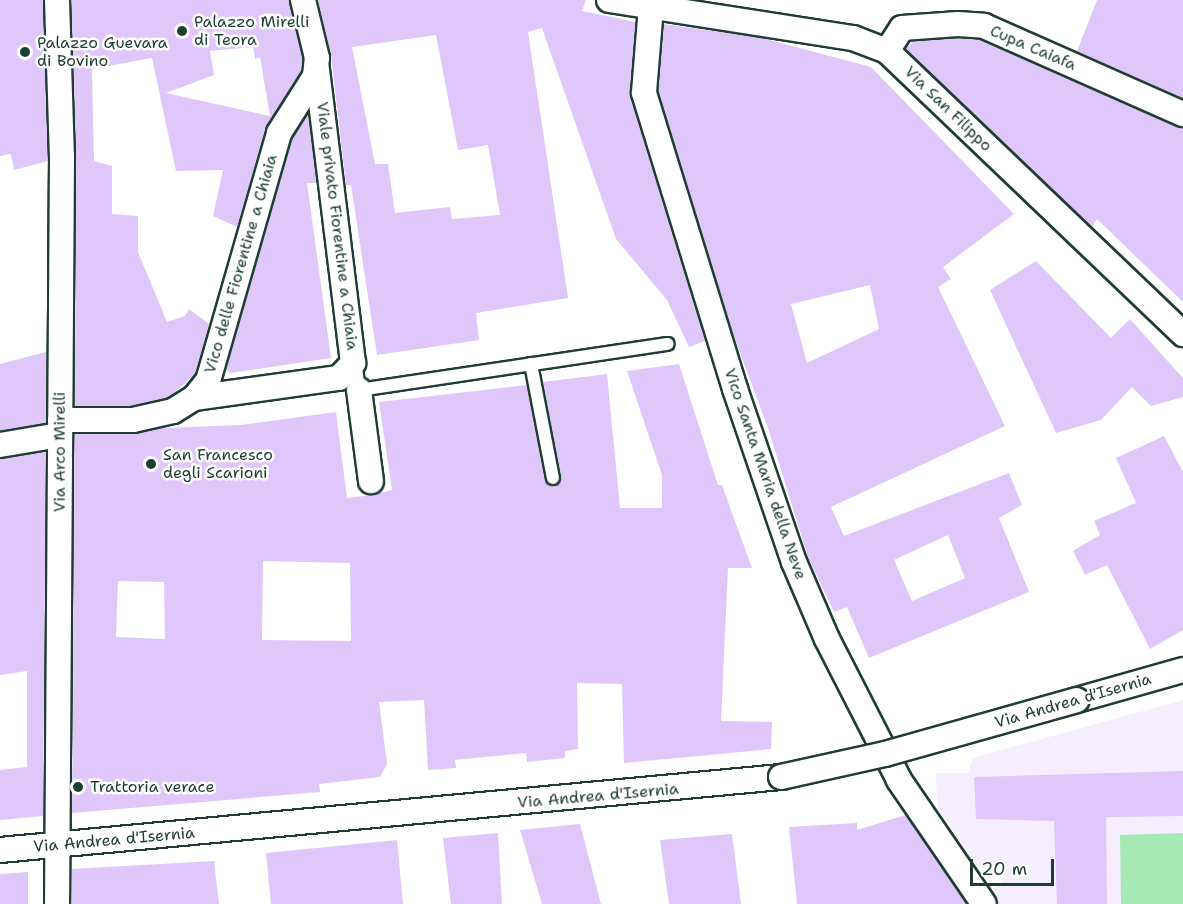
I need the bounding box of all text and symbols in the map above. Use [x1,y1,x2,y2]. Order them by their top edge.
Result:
place label: Palazzo Mirelli di Teora [194,12,310,50]
street label: Cupa Caiafa [987,21,1079,75]
marker: Palazzo Mirelli di Teora [175,24,189,38]
place label: Palazzo Guevara di Bovino [37,33,168,71]
marker: Palazzo Guevara di Bovino [18,45,32,59]
street label: Via San Filippo [900,62,996,156]
street label: Viale privato Fiorentine a Chiaia [312,101,362,351]
street label: Vico delle Fiorentine a Chiaia [200,152,282,376]
street label: Vico Santa Maria della Neve [720,366,810,582]
street label: Via Arco Mirelli [50,392,70,512]
place label: San Francesco degli Scarioni [163,445,273,483]
marker: San Francesco degli Scarioni [144,457,158,471]
street label: Via Andrea d'Isernia [993,669,1153,733]
place label: Trattoria verace [90,777,214,797]
street label: Via Andrea d'Isernia [517,779,679,813]
marker: Trattoria verace [71,780,85,794]
street label: Via Andrea d'Isernia [33,823,195,857]
scale bar [973,847,1057,885]
text: 20 m [981,857,1027,881]

